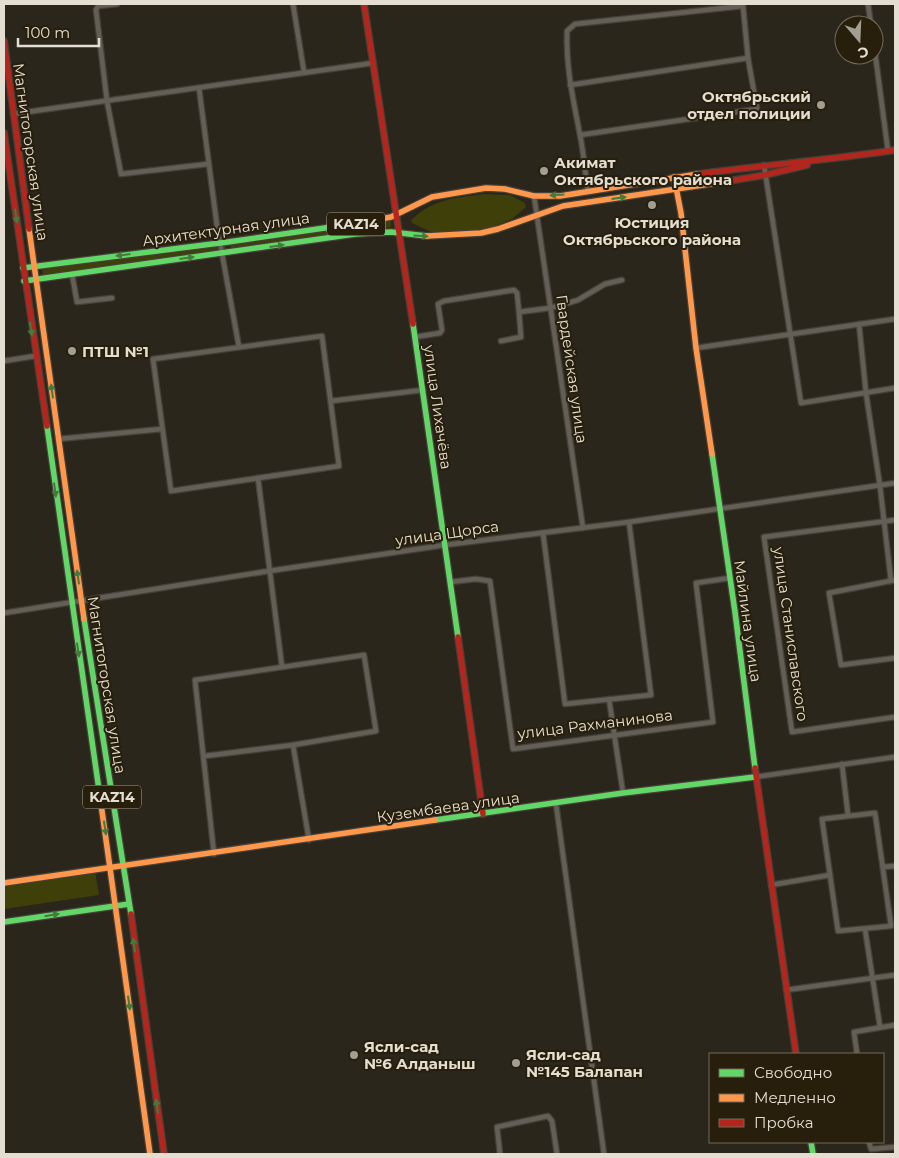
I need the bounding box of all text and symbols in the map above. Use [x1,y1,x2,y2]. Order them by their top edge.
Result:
scale bar [18,15,99,47]
north arrow [834,15,884,65]
text: 100 m [25,23,70,42]
text: С [855,42,871,62]
street label: Магнитогорская улица [9,62,53,242]
place label: Октябрьский отдел полиции [687,87,811,123]
marker: Октябрьский отдел полиции [815,99,827,111]
place label: Акимат Октябрьского района [554,153,732,189]
marker: Акимат Октябрьского района [538,165,550,177]
one-way arrow [548,192,564,200]
one-way arrow [611,194,627,202]
marker: Юстиция Октябрьского района [646,199,658,211]
one-way arrow [12,208,20,224]
street label: Архитектурная улица [141,208,311,250]
road number: KAZ14 [327,212,385,235]
place label: Юстиция Октябрьского района [563,213,741,249]
one-way arrow [413,232,429,240]
one-way arrow [269,241,285,249]
one-way arrow [115,251,131,259]
one-way arrow [179,254,195,262]
street label: Гвардейская улица [552,293,592,445]
one-way arrow [28,321,36,337]
place label: ПТШ №1 [82,342,149,361]
street label: улица Лихачёва [420,343,456,470]
marker: ПТШ №1 [66,345,78,357]
one-way arrow [48,382,56,398]
one-way arrow [51,482,59,498]
street label: улица Щорса [393,516,500,550]
street label: улица Станиславского [769,545,813,722]
street label: Майлина улица [730,559,766,683]
one-way arrow [74,569,82,585]
street label: Магнитогорская улица [84,595,130,775]
one-way arrow [74,642,82,658]
street label: улица Рахманинова [515,705,674,743]
road number: KAZ14 [83,786,141,809]
street label: Кузембаева улица [375,788,521,826]
one-way arrow [101,820,109,836]
one-way arrow [44,911,60,919]
one-way arrow [130,937,138,953]
one-way arrow [126,995,134,1011]
place label: Ясли-сад №6 Алданыш [364,1037,476,1073]
place label: Ясли-сад №145 Балапан [526,1045,643,1081]
marker: Ясли-сад №6 Алданыш [348,1049,360,1061]
legend [709,1053,884,1143]
marker: Ясли-сад №145 Балапан [510,1057,522,1069]
text: Свободно [754,1063,832,1082]
text: Медленно [754,1088,836,1107]
one-way arrow [153,1098,161,1114]
text: Пробка [754,1113,813,1132]

